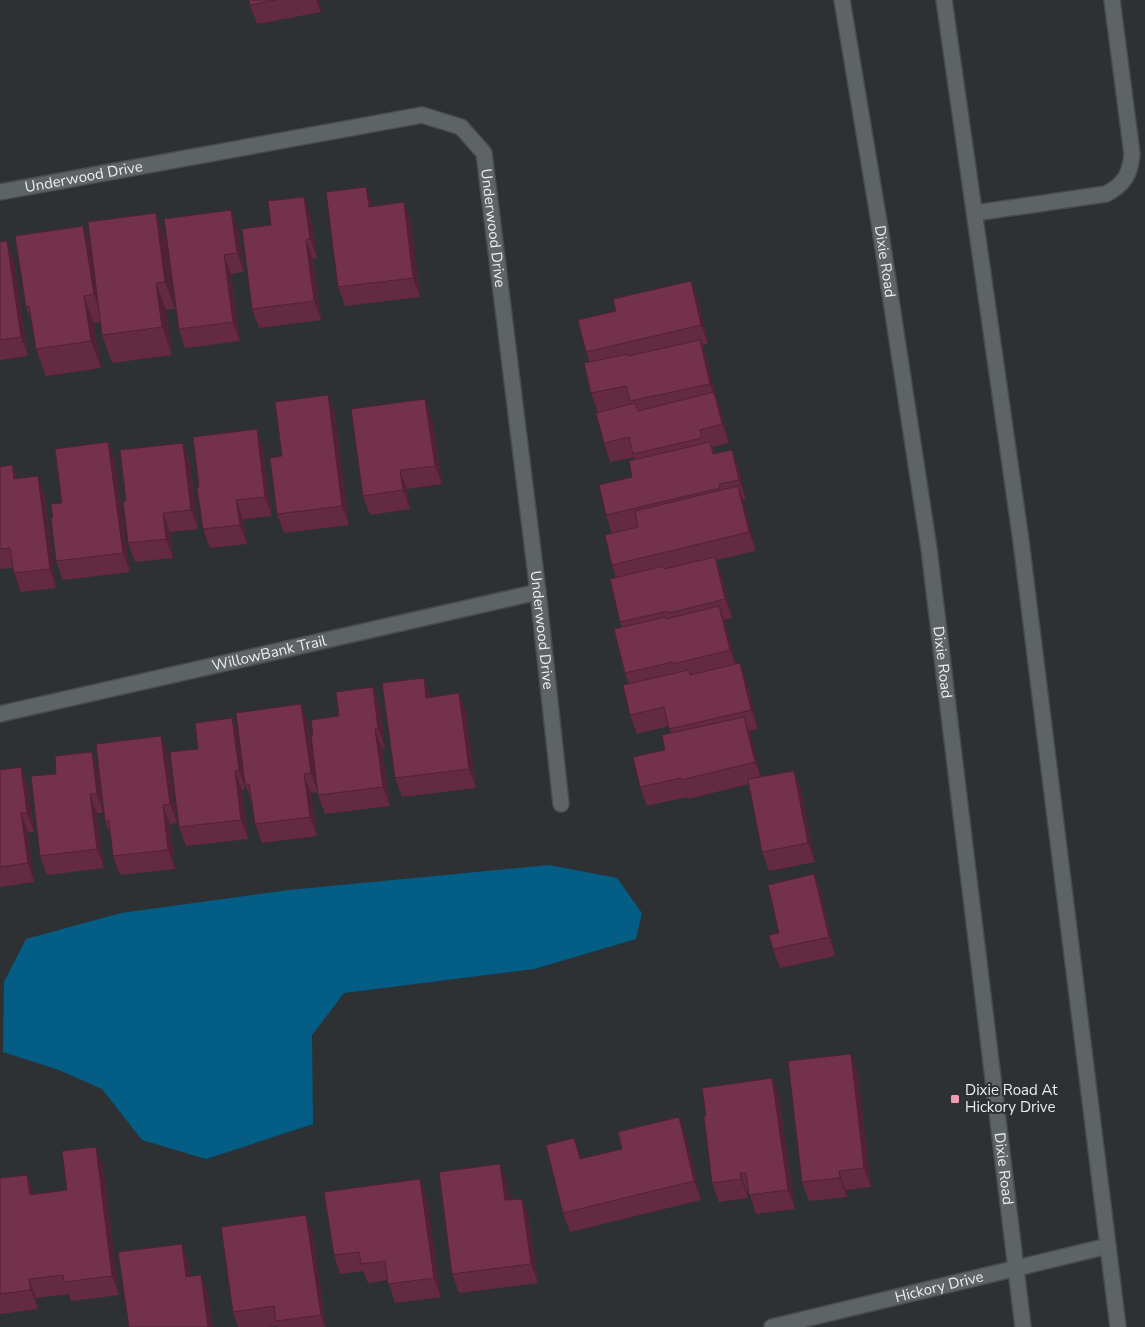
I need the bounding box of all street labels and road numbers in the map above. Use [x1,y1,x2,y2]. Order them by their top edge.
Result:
street label: Underwood Drive [23,156,144,197]
street label: Underwood Drive [476,167,510,288]
street label: Dixie Road [870,224,900,299]
street label: Underwood Drive [525,569,559,690]
street label: Dixie Road [928,625,957,700]
street label: WillowBank Trail [210,630,329,676]
street label: Dixie Road [990,1131,1018,1206]
street label: Hickory Drive [893,1266,986,1307]

